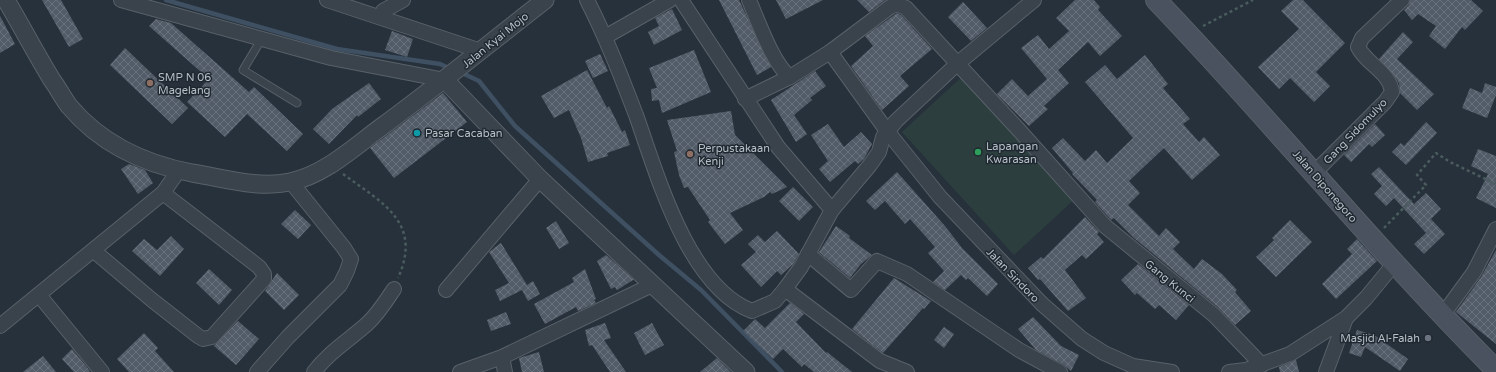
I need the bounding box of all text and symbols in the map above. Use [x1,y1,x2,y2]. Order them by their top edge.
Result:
street label: Jalan Kyai Mojo [460,10,531,71]
place label: SMP N 06 Magelang [158,71,211,97]
marker: SMP N 06 Magelang [145,78,155,88]
street label: Gang Sidomulyo [1321,96,1390,167]
place label: Pasar Cacaban [425,127,503,140]
marker: Pasar Cacaban [412,128,422,138]
place label: Lapangan Kwarasan [986,140,1038,166]
place label: Perpustakaan Kenji [698,142,770,168]
marker: Lapangan Kwarasan [973,147,983,157]
street label: Jalan Diponegoro [1290,147,1360,225]
marker: Perpustakaan Kenji [685,149,695,159]
street label: Jalan Sindoro [984,246,1042,305]
street label: Gang Kunci [1142,257,1197,305]
place label: Masjid Al-Falah [1340,332,1420,345]
marker: Masjid Al-Falah [1423,333,1433,343]

